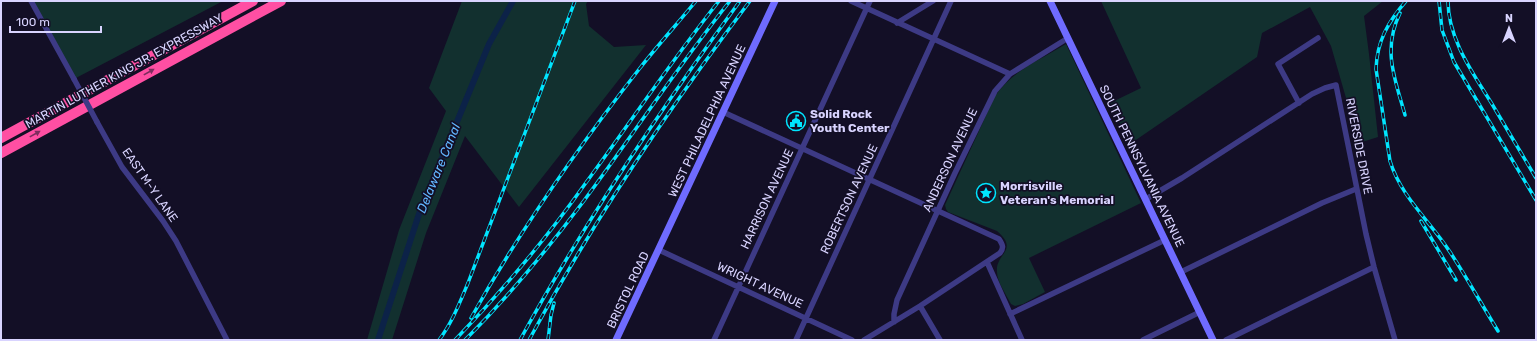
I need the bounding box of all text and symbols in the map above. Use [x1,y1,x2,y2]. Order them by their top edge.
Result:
scale bar [10,8,101,34]
north arrow [1489,8,1529,48]
street label: MARTIN LUTHER KING JR. EXPRESSWAY [23,11,225,131]
text: N [1505,12,1513,25]
text: 100 m [16,15,50,29]
street label: WEST PHILADELPHIA AVENUE [665,42,749,200]
one-way arrow [144,69,155,76]
street label: SOUTH PENNSYLVANIA AVENUE [1097,83,1187,249]
street label: RIVERSIDE DRIVE [1343,97,1375,195]
street label: ANDERSON AVENUE [920,106,980,214]
place label: Solid Rock Youth Center [810,107,890,135]
public building icon: Solid Rock Youth Center [785,110,807,132]
water label: Delaware Canal [414,120,464,215]
one-way arrow [29,131,41,138]
street label: ROBERTSON AVENUE [817,142,881,256]
street label: EAST M-Y LANE [119,145,181,225]
street label: HARRISON AVENUE [738,147,796,251]
place label: Morrisville Veteran's Memorial [1000,179,1114,207]
place icon: Morrisville Veteran's Memorial [975,182,997,204]
street label: BRISTOL ROAD [604,249,652,331]
street label: WRIGHT AVENUE [715,259,805,311]

